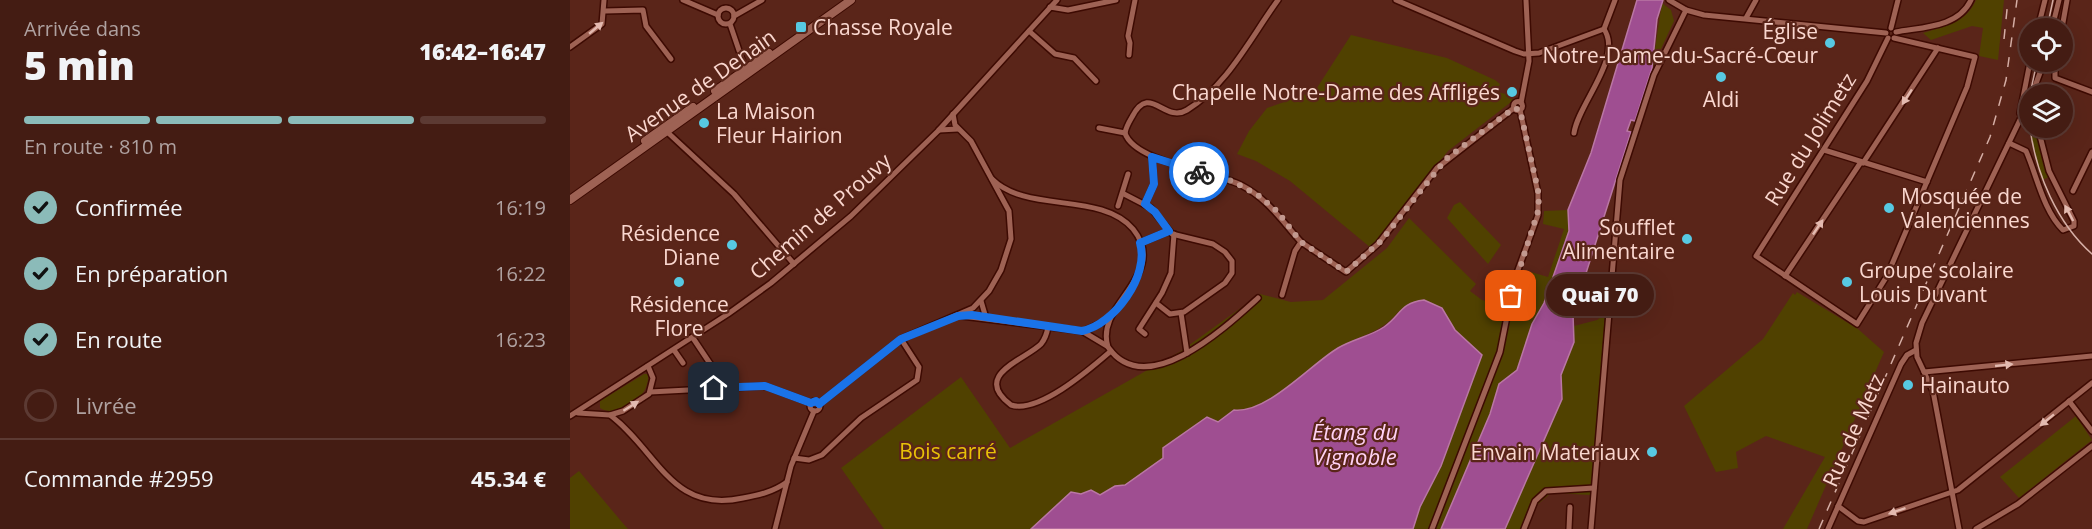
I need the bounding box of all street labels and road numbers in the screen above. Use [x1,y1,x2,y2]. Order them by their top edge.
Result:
street label: Avenue de Denain [619,22,781,148]
street label: Rue du Jolimetz [1758,67,1862,211]
street label: Chemin de Prouvy [743,146,897,285]
street label: Rue de Metz [1816,369,1890,491]

